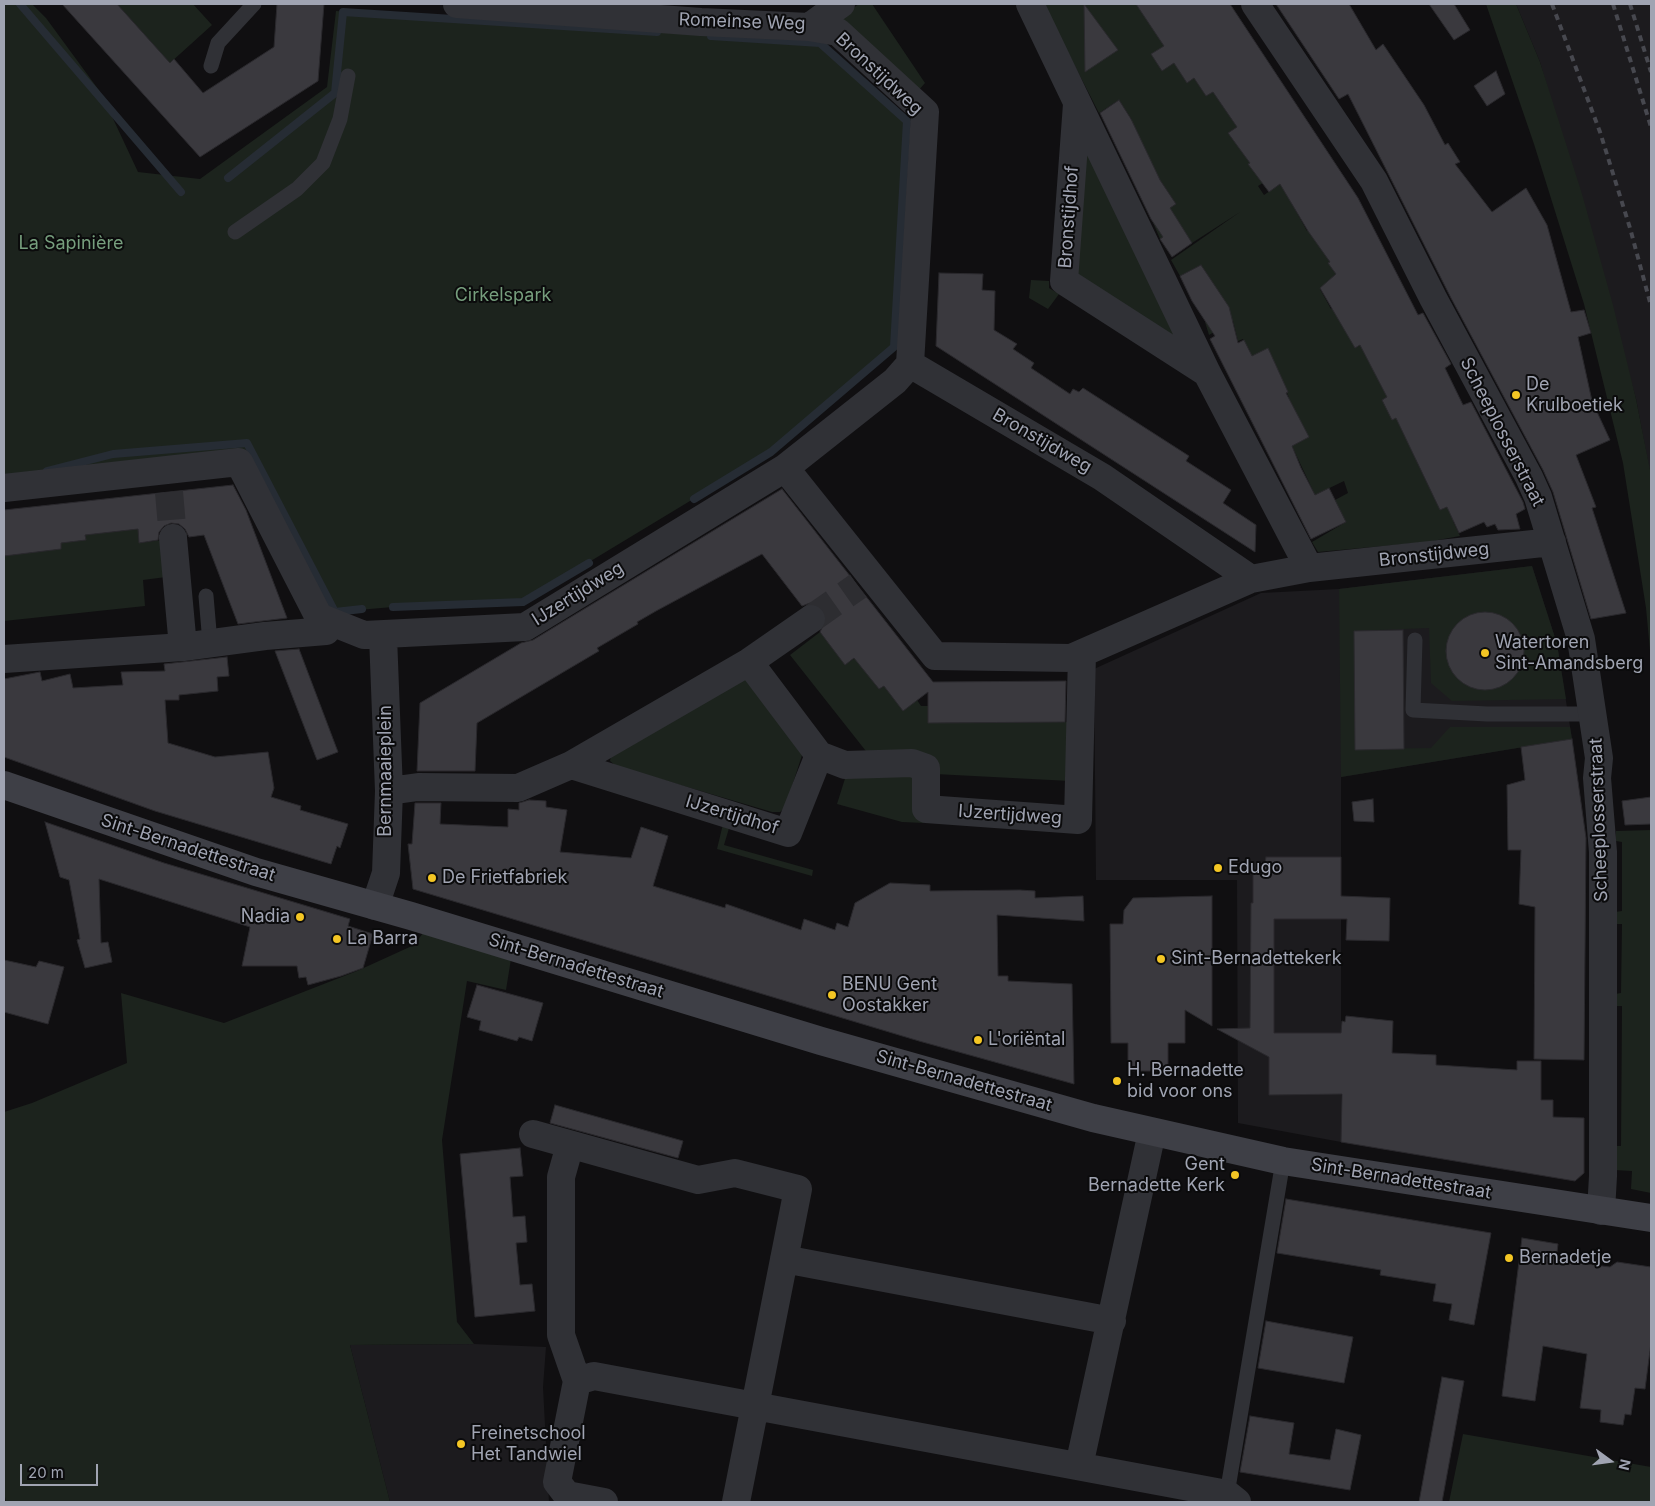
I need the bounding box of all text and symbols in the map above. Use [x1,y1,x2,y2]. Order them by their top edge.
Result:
street label: Romeinse Weg [678,9,806,35]
street label: Bronstijdweg [831,28,927,120]
street label: Bronstijdhof [1055,165,1083,269]
park label: La Sapinière [19,233,123,255]
park label: Cirkelspark [455,285,551,307]
street label: Scheeplosserstraat [1455,354,1549,510]
place label: De Krulboetiek [1526,374,1623,416]
marker: De Krulboetiek [1510,389,1522,401]
street label: Bronstijdweg [989,404,1095,478]
street label: Bronstijdweg [1378,538,1490,572]
street label: IJzertijdweg [528,557,628,631]
place label: Watertoren Sint-Amandsberg [1495,632,1643,674]
marker: Watertoren Sint-Amandsberg [1479,647,1491,659]
street label: Bernmaaieplein [375,705,397,837]
street label: Scheeplosserstraat [1585,738,1613,902]
street label: IJzertijdhof [683,791,781,839]
street label: IJzertijdweg [957,801,1063,829]
street label: Sint-Bernadettestraat [98,810,278,886]
place label: Edugo [1228,857,1282,879]
marker: Edugo [1212,862,1224,874]
place label: De Frietfabriek [442,867,567,889]
marker: De Frietfabriek [426,872,438,884]
place label: Nadia [241,906,290,928]
marker: Nadia [294,911,306,923]
place label: La Barra [347,928,418,950]
street label: Sint-Bernadettestraat [486,929,666,1003]
marker: La Barra [331,933,343,945]
place label: Sint-Bernadettekerk [1171,948,1342,970]
marker: Sint-Bernadettekerk [1155,953,1167,965]
place label: BENU Gent Oostakker [842,974,937,1016]
marker: BENU Gent Oostakker [826,989,838,1001]
place label: L'oriëntal [988,1029,1065,1051]
marker: L'oriëntal [972,1034,984,1046]
street label: Sint-Bernadettestraat [874,1046,1054,1116]
place label: H. Bernadette bid voor ons [1127,1060,1244,1102]
marker: H. Bernadette bid voor ons [1111,1075,1123,1087]
place label: Gent Bernadette Kerk [1088,1154,1225,1196]
street label: Sint-Bernadettestraat [1309,1154,1493,1204]
marker: Gent Bernadette Kerk [1229,1169,1241,1181]
place label: Bernadetje [1519,1247,1612,1269]
marker: Bernadetje [1503,1252,1515,1264]
place label: Freinetschool Het Tandwiel [471,1423,586,1466]
north arrow [1585,1436,1635,1486]
marker: Freinetschool Het Tandwiel [455,1438,467,1450]
scale bar [22,1454,100,1486]
text: N [1616,1458,1635,1472]
text: 20 m [28,1463,64,1482]

